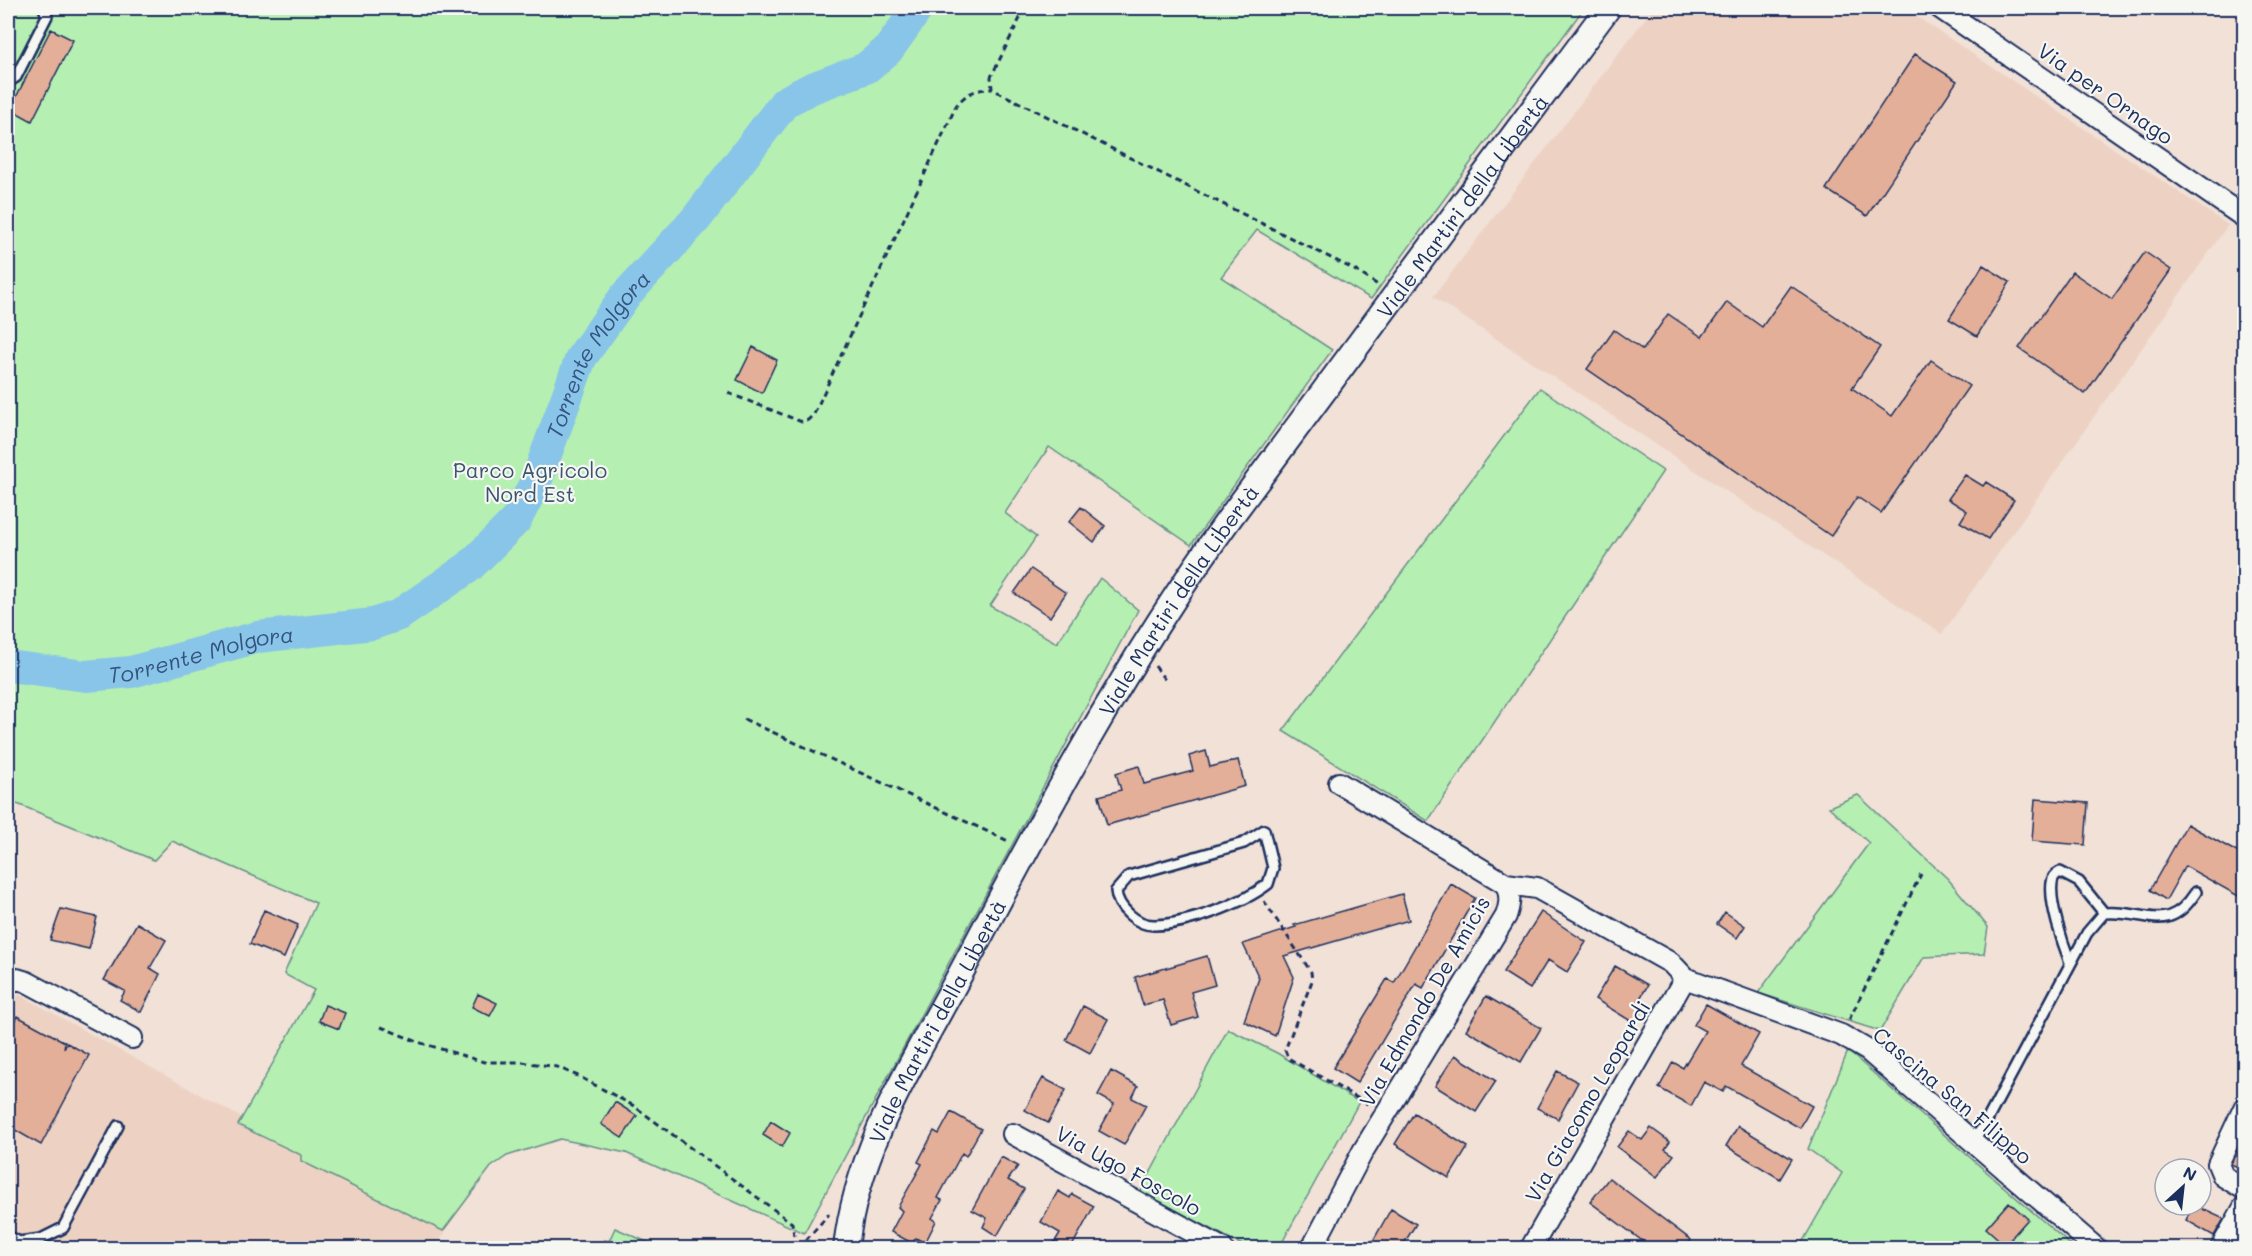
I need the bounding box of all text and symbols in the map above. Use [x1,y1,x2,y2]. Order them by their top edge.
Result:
street label: Via per Ornago [2033,36,2179,150]
street label: Viale Martiri della Libertà [1370,89,1553,323]
water label: Torrente Molgora [539,264,656,442]
park label: Parco Agricolo Nord Est [453,456,607,507]
street label: Viale Martiri della Libertà [1092,479,1264,720]
water label: Torrente Molgora [107,619,295,688]
street label: Via Edmondo De Amicis [1353,891,1495,1111]
street label: Viale Martiri della Libertà [862,894,1011,1147]
street label: Via Giacomo Leopardi [1518,995,1656,1207]
street label: Cascina San Filippo [1868,1020,2038,1170]
street label: Via Ugo Foscolo [1052,1119,1206,1221]
north arrow [2153,1157,2213,1217]
text: N [2180,1161,2200,1185]

